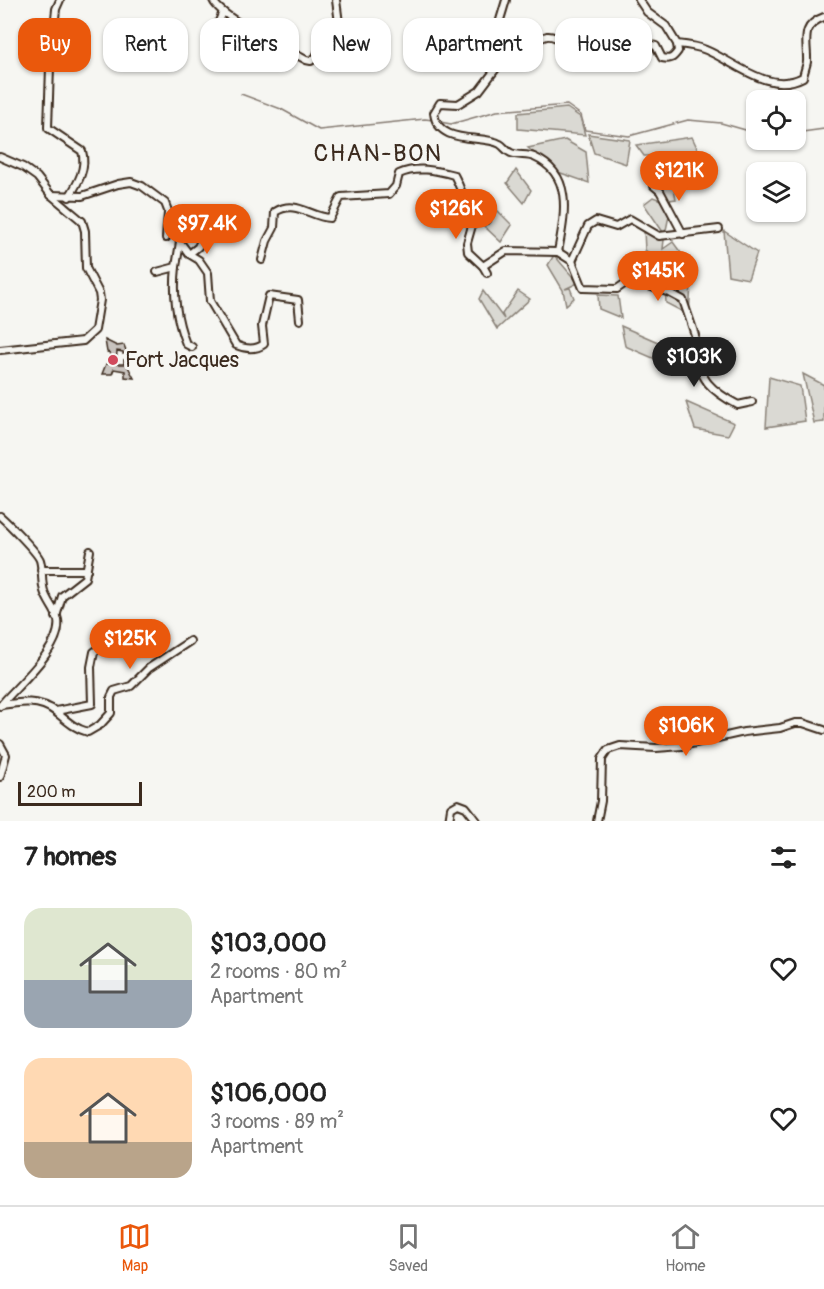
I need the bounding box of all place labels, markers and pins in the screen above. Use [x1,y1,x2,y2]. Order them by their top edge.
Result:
pin: $121K [637,151,721,202]
pin: $126K [414,189,498,240]
pin: $97.4K [158,204,256,255]
pin: $145K [616,251,700,302]
pin: $103K [652,337,736,388]
place label: Fort Jacques [125,347,240,374]
marker: Fort Jacques [106,353,120,367]
pin: $125K [88,619,172,670]
pin: $106K [644,706,728,757]

